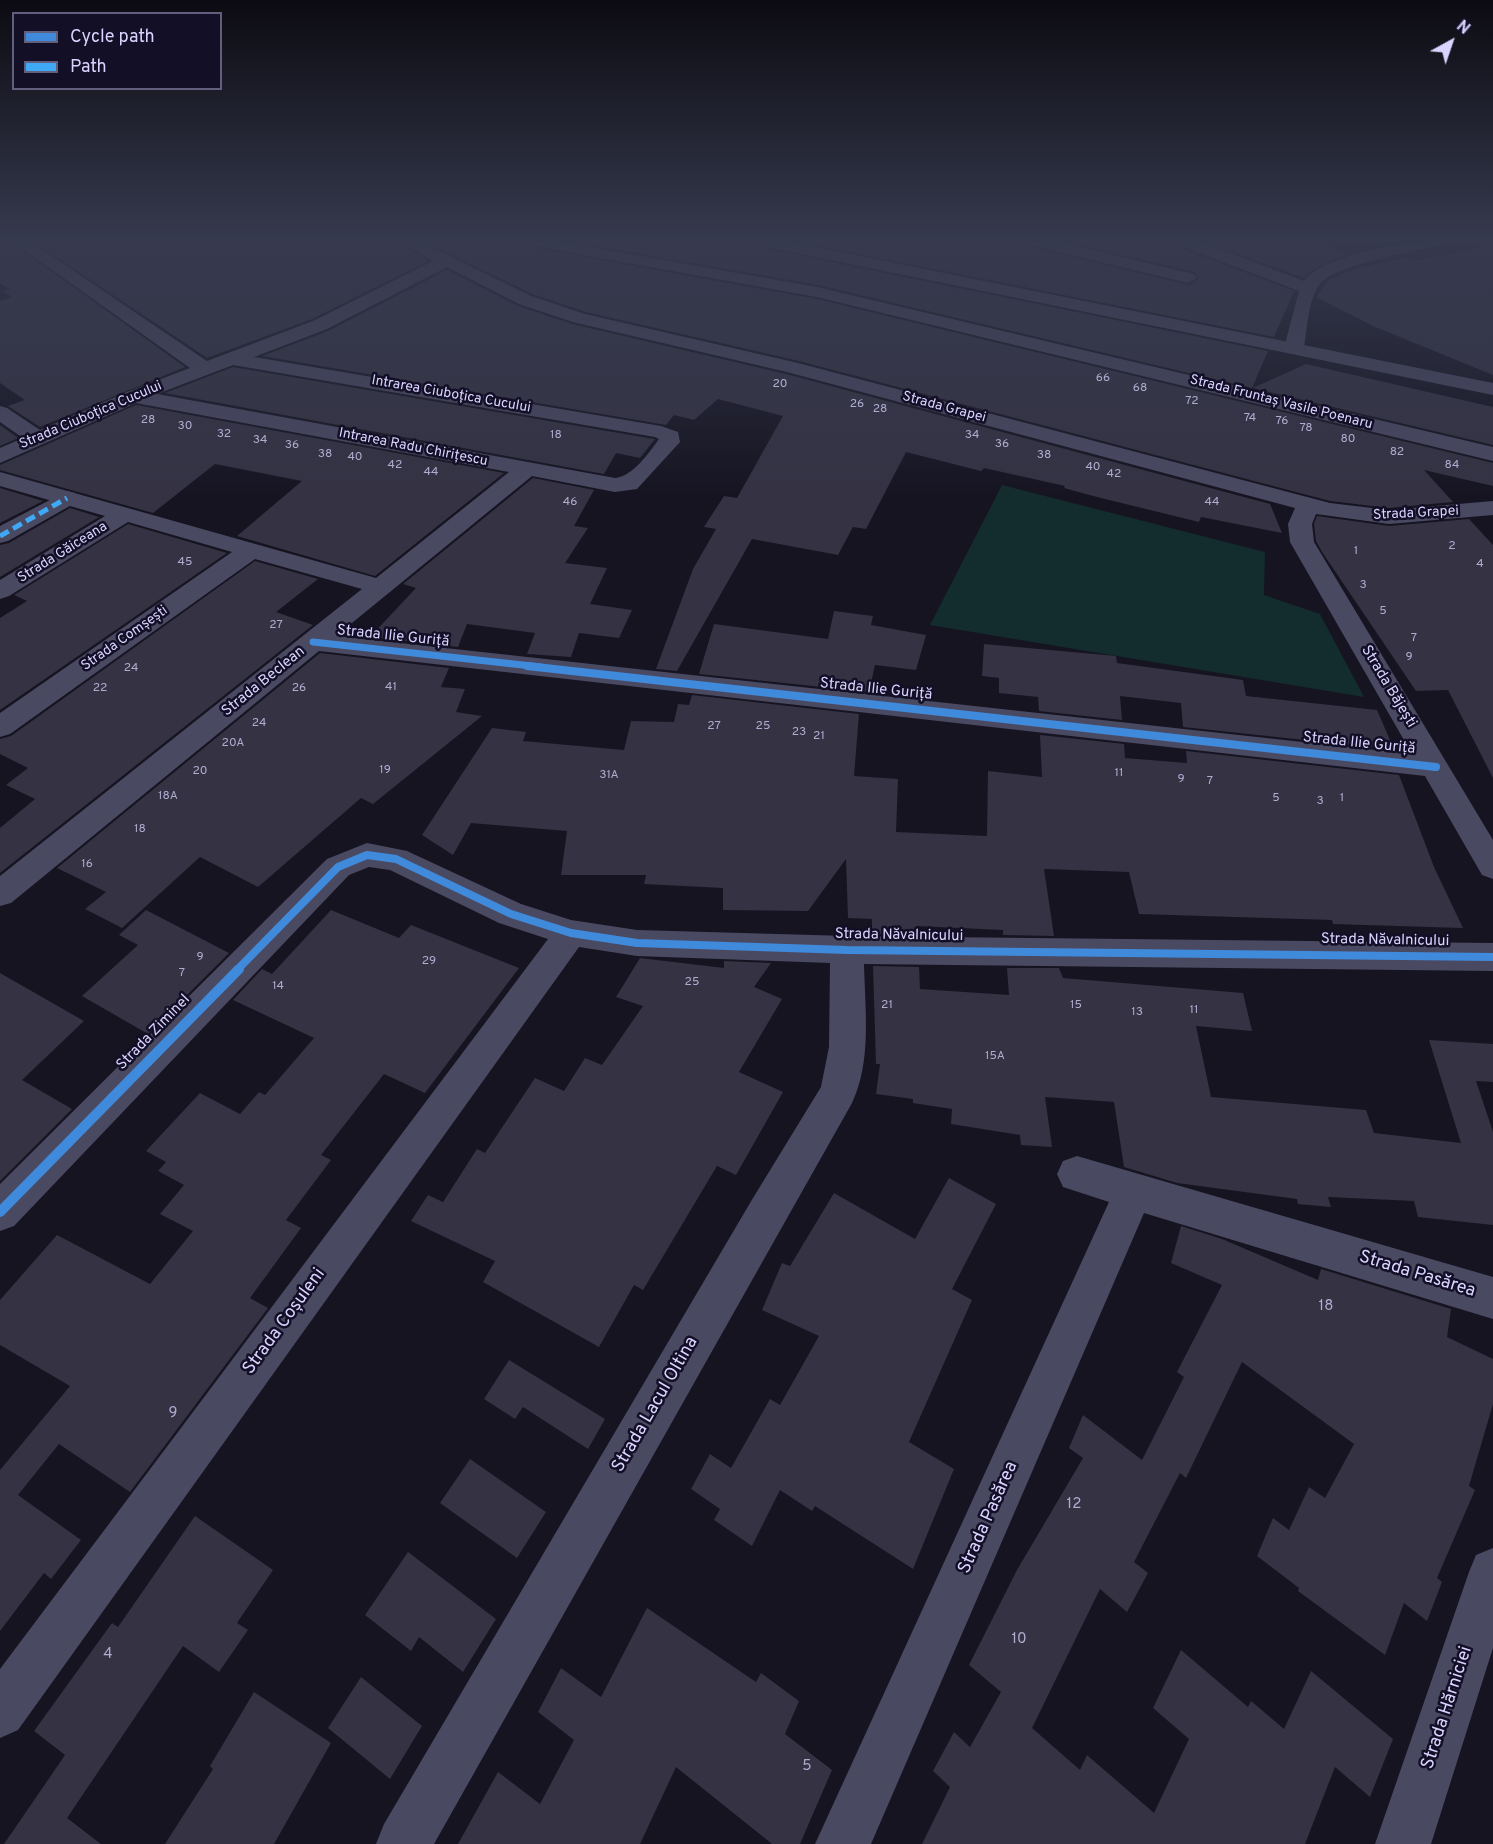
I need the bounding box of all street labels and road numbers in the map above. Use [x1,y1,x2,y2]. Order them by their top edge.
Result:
street label: Strada Fruntaș Vasile Poenaru [1188,372,1374,434]
street label: Intrarea Ciuboțica Cucului [370,373,532,417]
street label: Strada Ciuboțica Cucului [17,378,165,454]
street label: Strada Grapei [900,389,988,427]
street label: Intrarea Radu Chirițescu [337,425,489,471]
street label: Strada Grapei [1373,503,1459,525]
street label: Strada Găiceana [15,519,111,587]
street label: Strada Comșești [78,603,172,675]
street label: Strada Ilie Guriță [336,622,450,652]
street label: Strada Beclean [219,643,309,721]
street label: Strada Băjești [1356,643,1420,731]
street label: Strada Ilie Guriță [819,675,933,705]
street label: Strada Ilie Guriță [1302,729,1416,759]
street label: Strada Năvalnicului [835,926,963,946]
street label: Strada Năvalnicului [1321,931,1449,951]
street label: Strada Ziminel [113,991,195,1075]
street label: Strada Pasărea [1356,1247,1478,1303]
street label: Strada Coșuleni [239,1265,331,1379]
street label: Strada Lacul Oltina [608,1333,704,1477]
street label: Strada Pasărea [955,1458,1023,1578]
street label: Strada Hărniciei [1418,1644,1478,1772]

